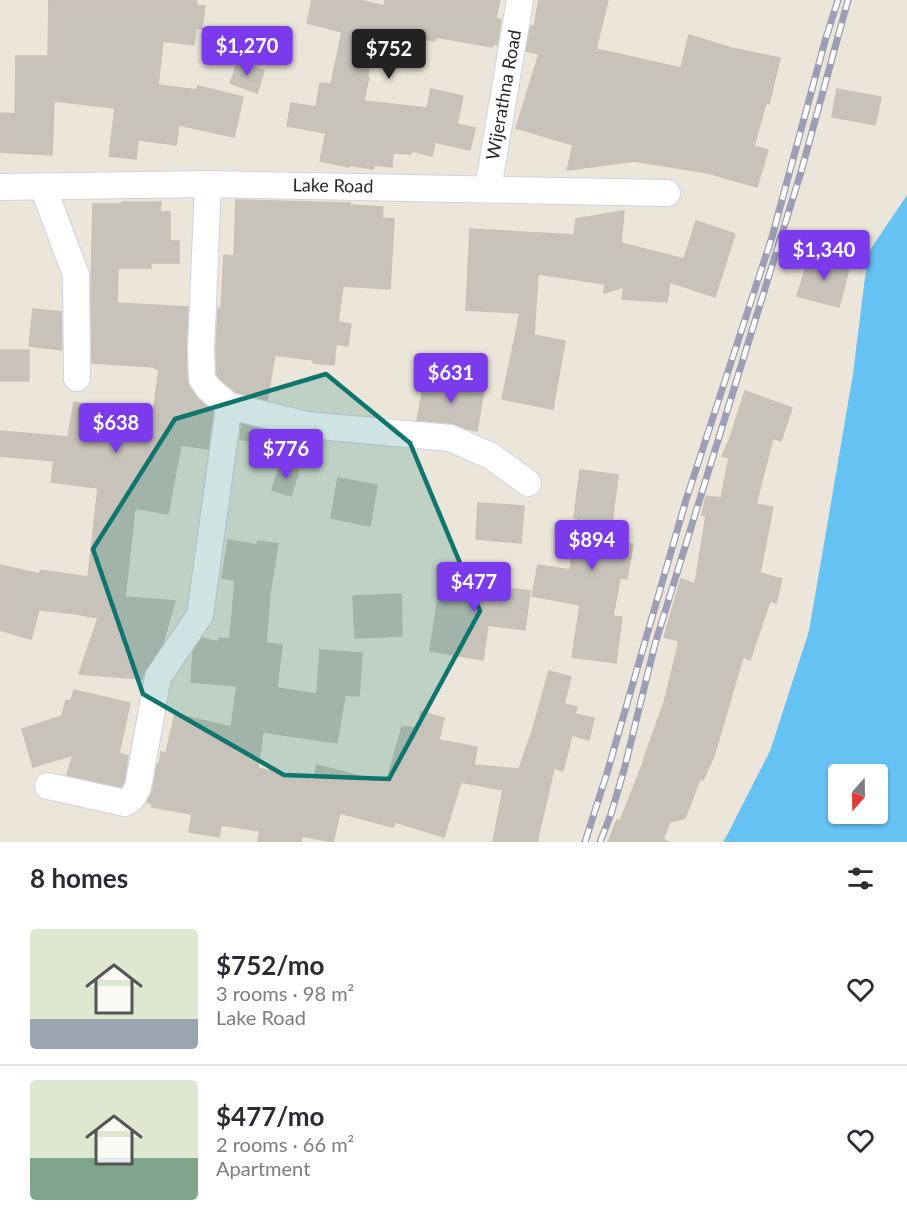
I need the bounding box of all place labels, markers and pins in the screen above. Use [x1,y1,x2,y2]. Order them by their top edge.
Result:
pin: $1,270 [198,26,296,77]
pin: $752 [353,29,425,80]
pin: $1,340 [775,230,873,281]
pin: $631 [415,353,487,404]
pin: $638 [80,403,152,454]
pin: $776 [250,429,322,480]
pin: $894 [556,520,628,571]
pin: $477 [438,562,510,613]

